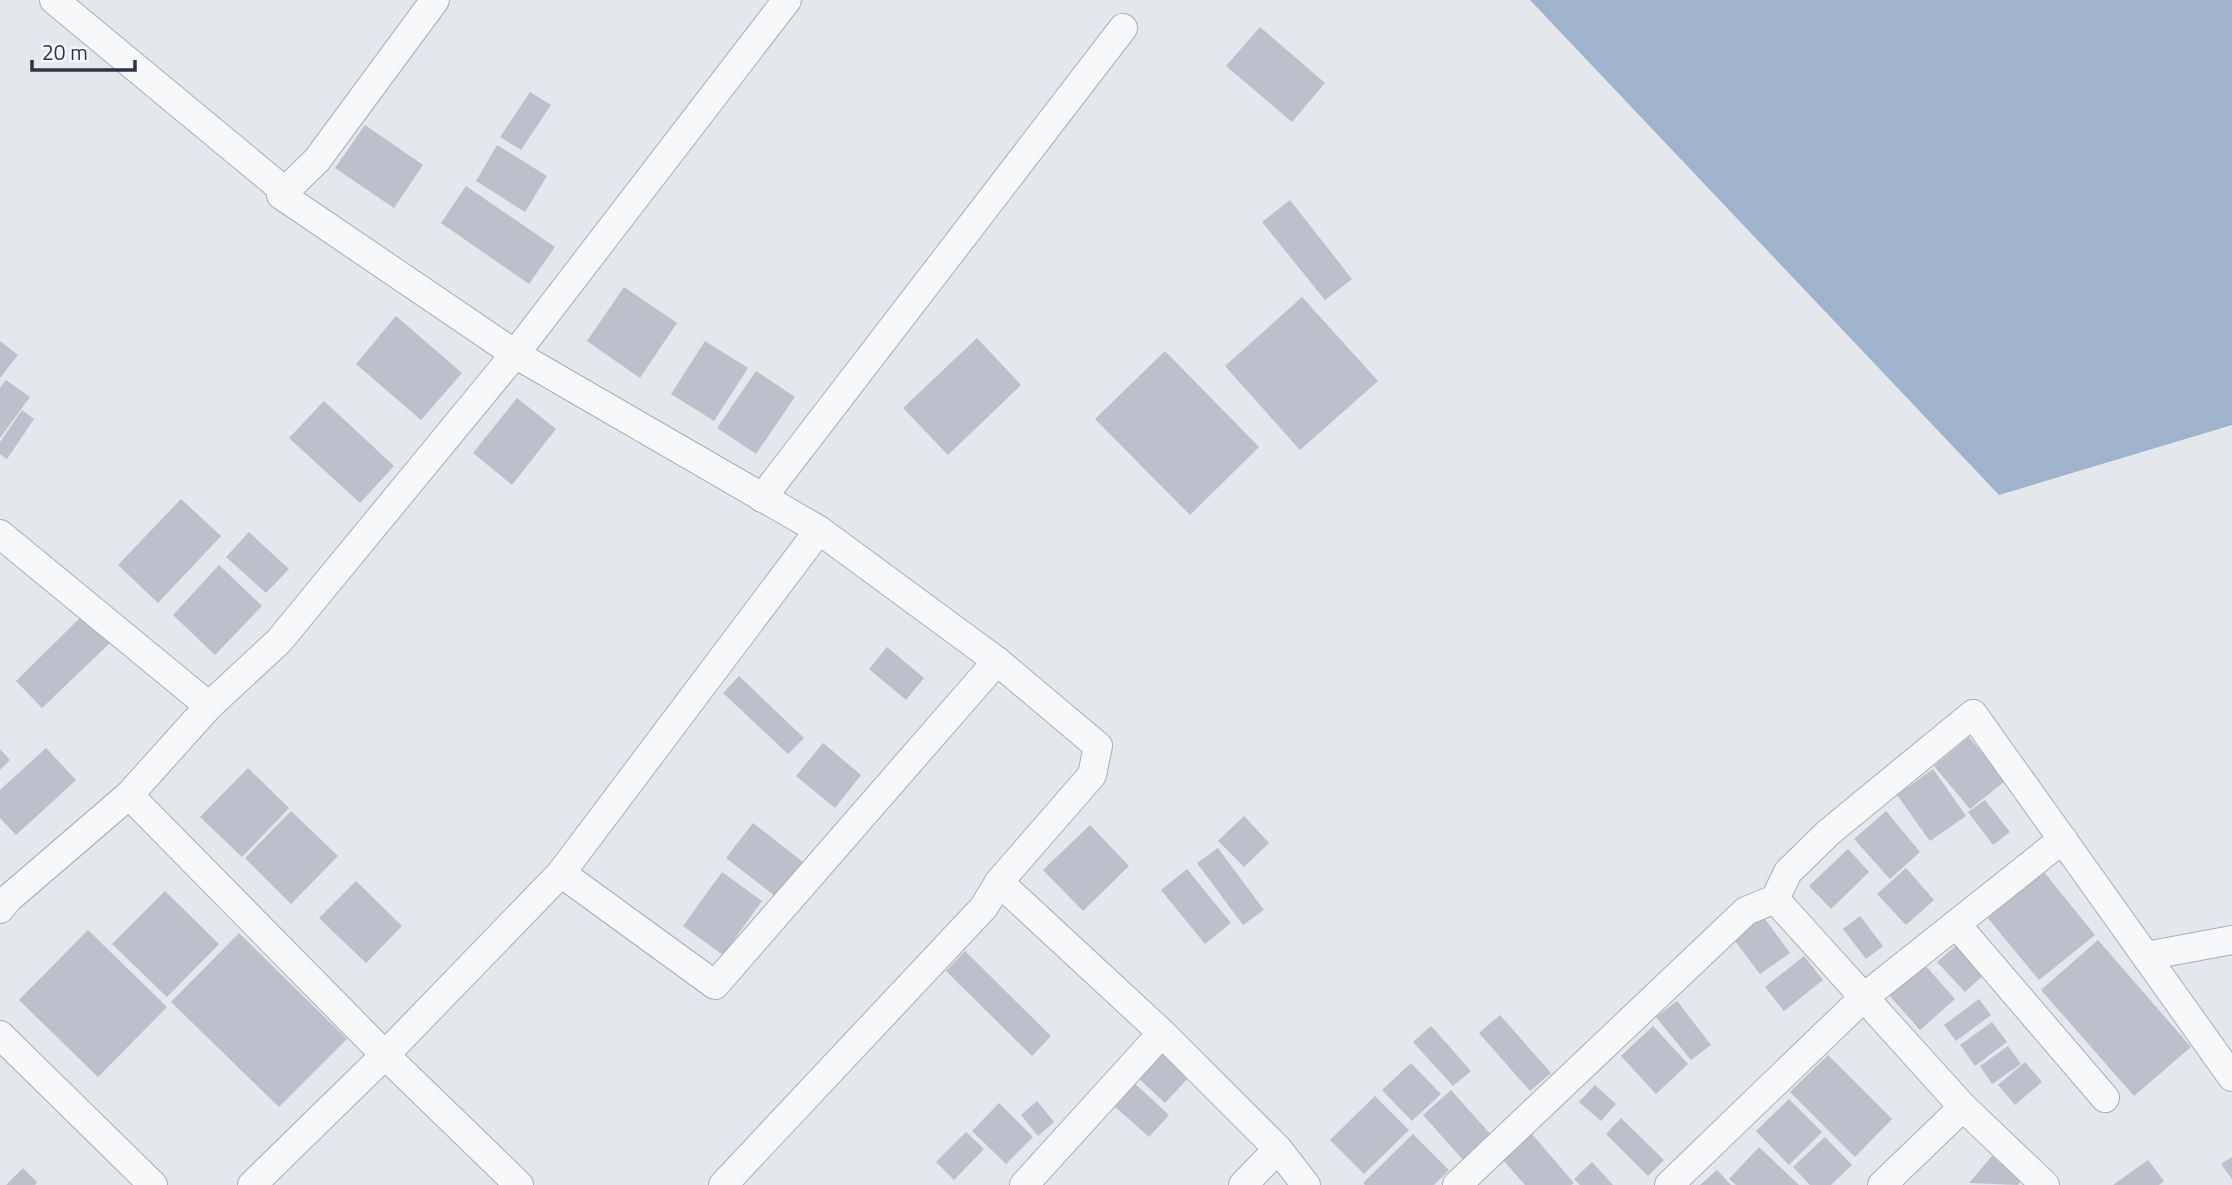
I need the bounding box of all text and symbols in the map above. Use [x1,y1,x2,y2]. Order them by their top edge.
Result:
scale bar [32,28,135,72]
text: 20 m [42,36,88,68]

